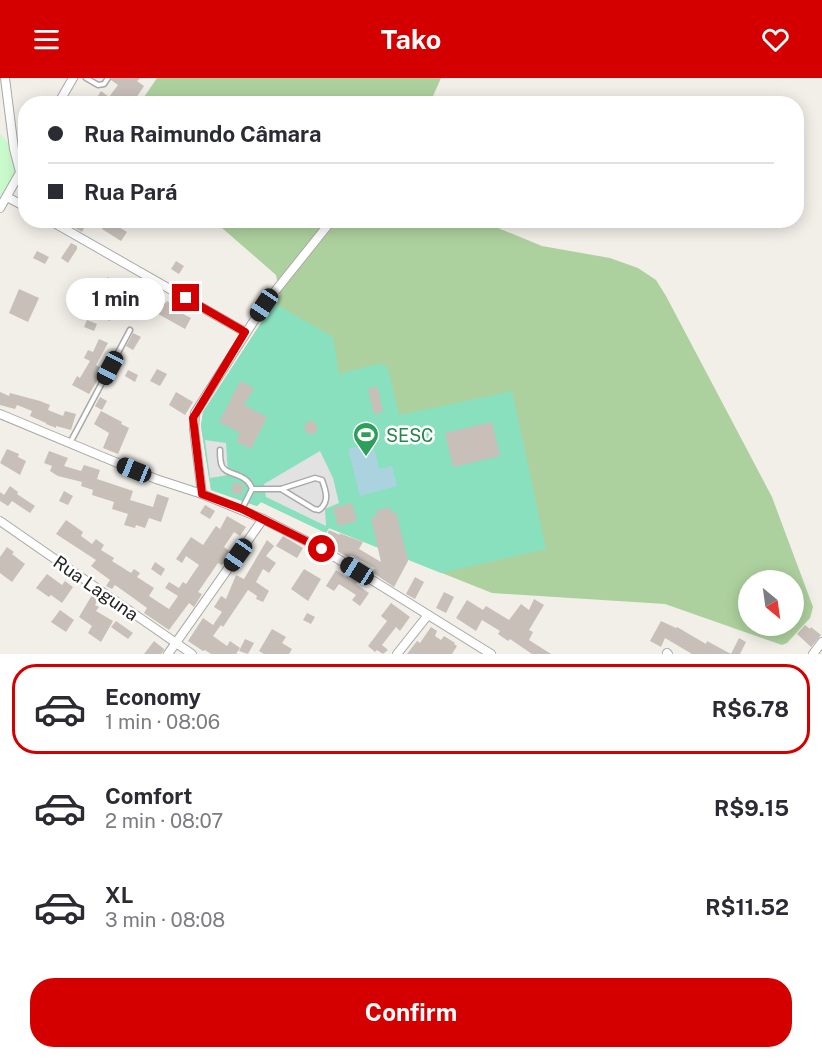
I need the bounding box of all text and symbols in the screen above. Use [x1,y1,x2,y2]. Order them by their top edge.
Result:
icon: menu [30,23,63,56]
text: Tako [381,23,441,55]
icon: heart [759,23,792,56]
text: Rua Raimundo Câmara [84,121,321,147]
text: Rua Pará [84,179,177,205]
callout: 1 min [66,277,165,319]
route end [172,284,199,311]
car [246,285,282,325]
text: 1 min [91,287,140,311]
car [94,348,126,388]
sports icon: SESC [351,420,381,458]
place label: SESC [386,425,433,446]
car [114,455,154,485]
car [220,535,256,575]
route start [308,535,335,562]
street label: Rua Laguna [50,551,142,625]
car [337,554,377,588]
north arrow [738,570,804,636]
map controls [738,570,804,636]
icon: car [33,682,87,736]
text: Economy [105,684,201,710]
text: R$6.78 [712,696,789,722]
text: 1 min · 08:06 [105,710,220,734]
icon: car [33,781,87,835]
text: Comfort [105,783,192,809]
text: R$9.15 [714,795,789,821]
text: 2 min · 08:07 [105,809,223,833]
icon: car [33,880,87,934]
text: XL [105,882,133,908]
text: R$11.52 [705,894,789,920]
text: 3 min · 08:08 [105,908,225,932]
button: Confirm [30,978,792,1047]

